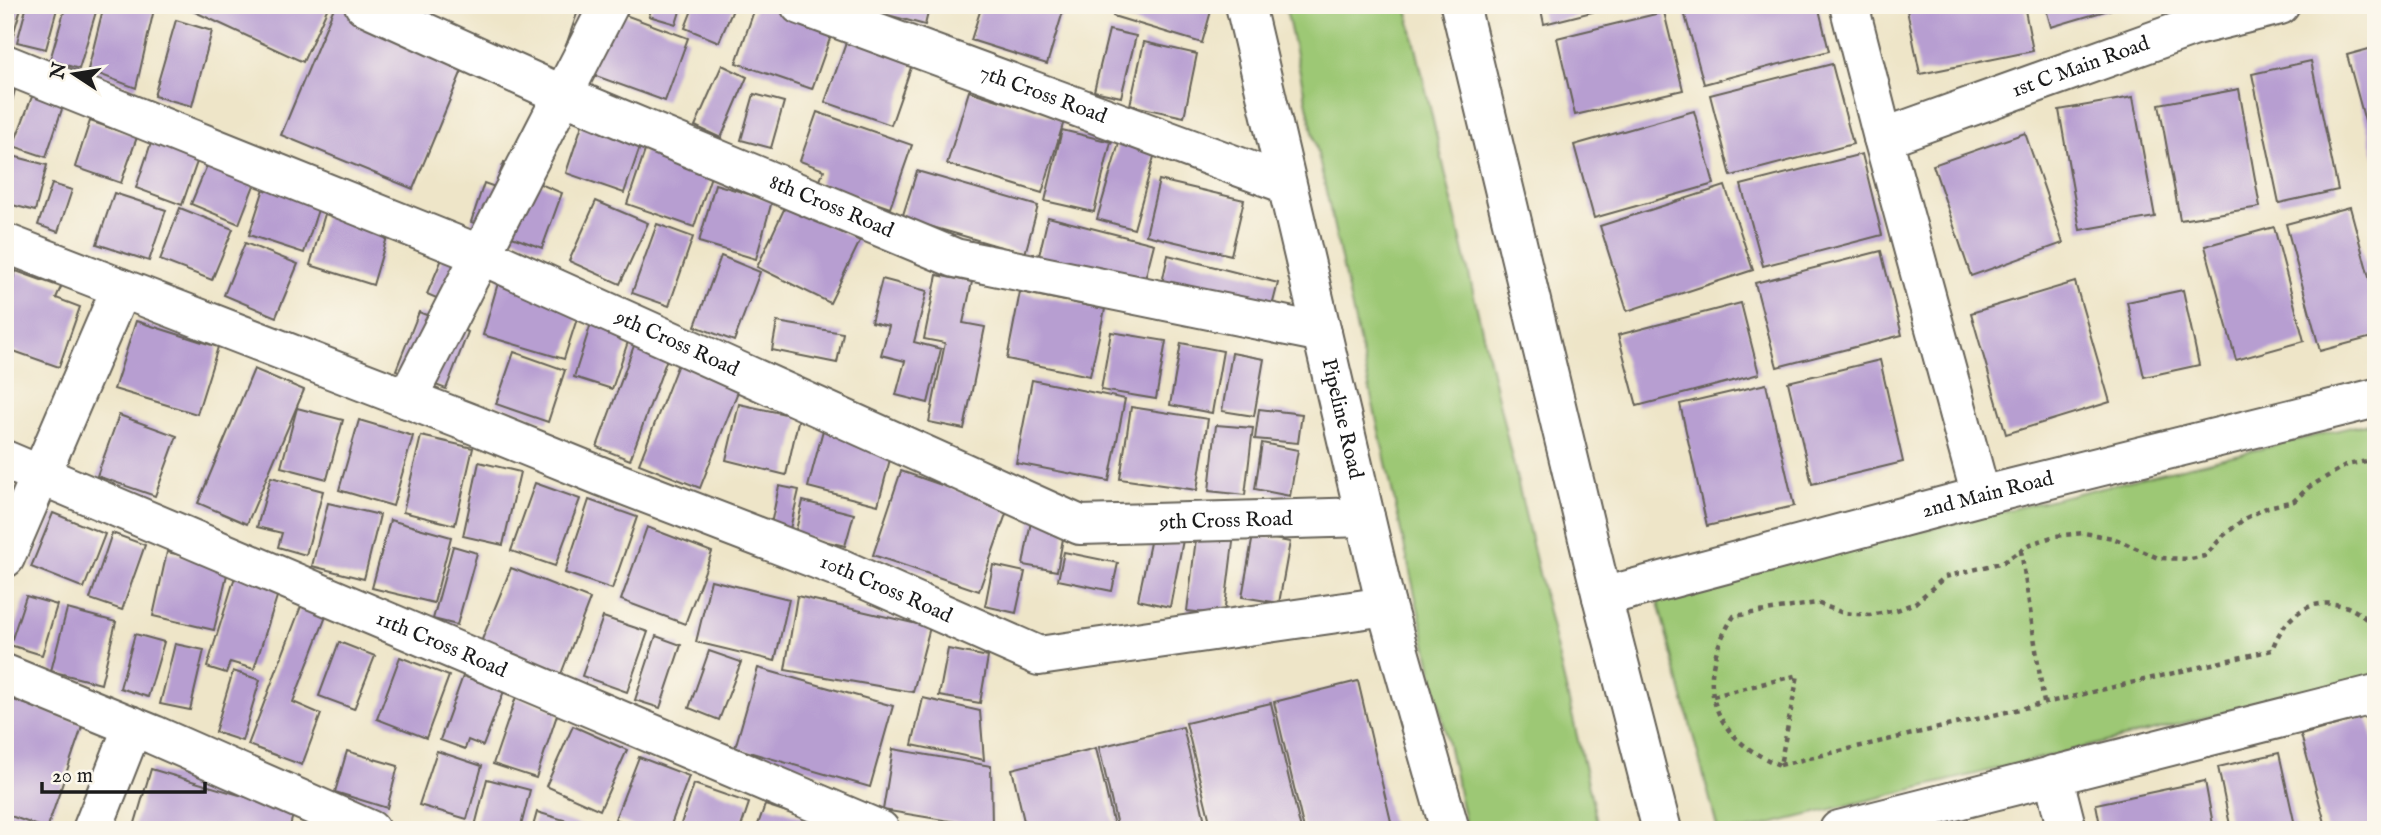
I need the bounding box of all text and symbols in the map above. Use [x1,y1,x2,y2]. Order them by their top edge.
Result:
street label: 1st C Main Road [2008,30,2154,104]
north arrow [38,38,108,108]
street label: 7th Cross Road [976,59,1111,131]
text: N [46,60,73,82]
street label: 8th Cross Road [765,169,898,245]
street label: 9th Cross Road [610,303,744,383]
street label: Pipeline Road [1315,356,1369,483]
street label: 2nd Main Road [1919,465,2057,525]
street label: 9th Cross Road [1158,506,1294,536]
street label: 10th Cross Road [816,548,957,630]
street label: 11th Cross Road [372,605,512,685]
scale bar [42,751,205,795]
text: 20 m [52,763,93,790]

